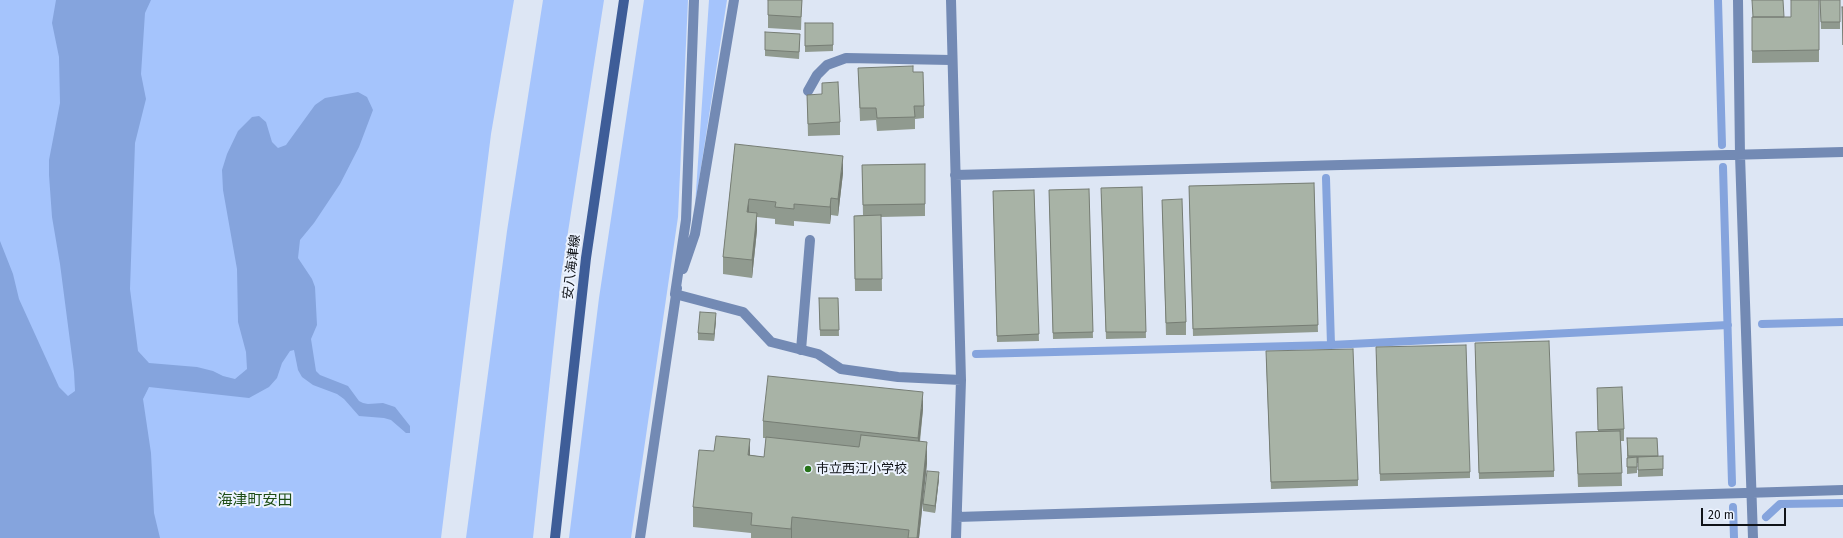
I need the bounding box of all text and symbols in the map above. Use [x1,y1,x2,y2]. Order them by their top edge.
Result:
street label: 安八海津線 [560,234,584,300]
place label: 市立西江小学校 [816,461,907,477]
marker: 市立西江小学校 [803,464,813,474]
district label: 海津町安田 [218,492,292,510]
scale bar [1703,500,1788,526]
text: 20 m [1708,508,1734,522]

